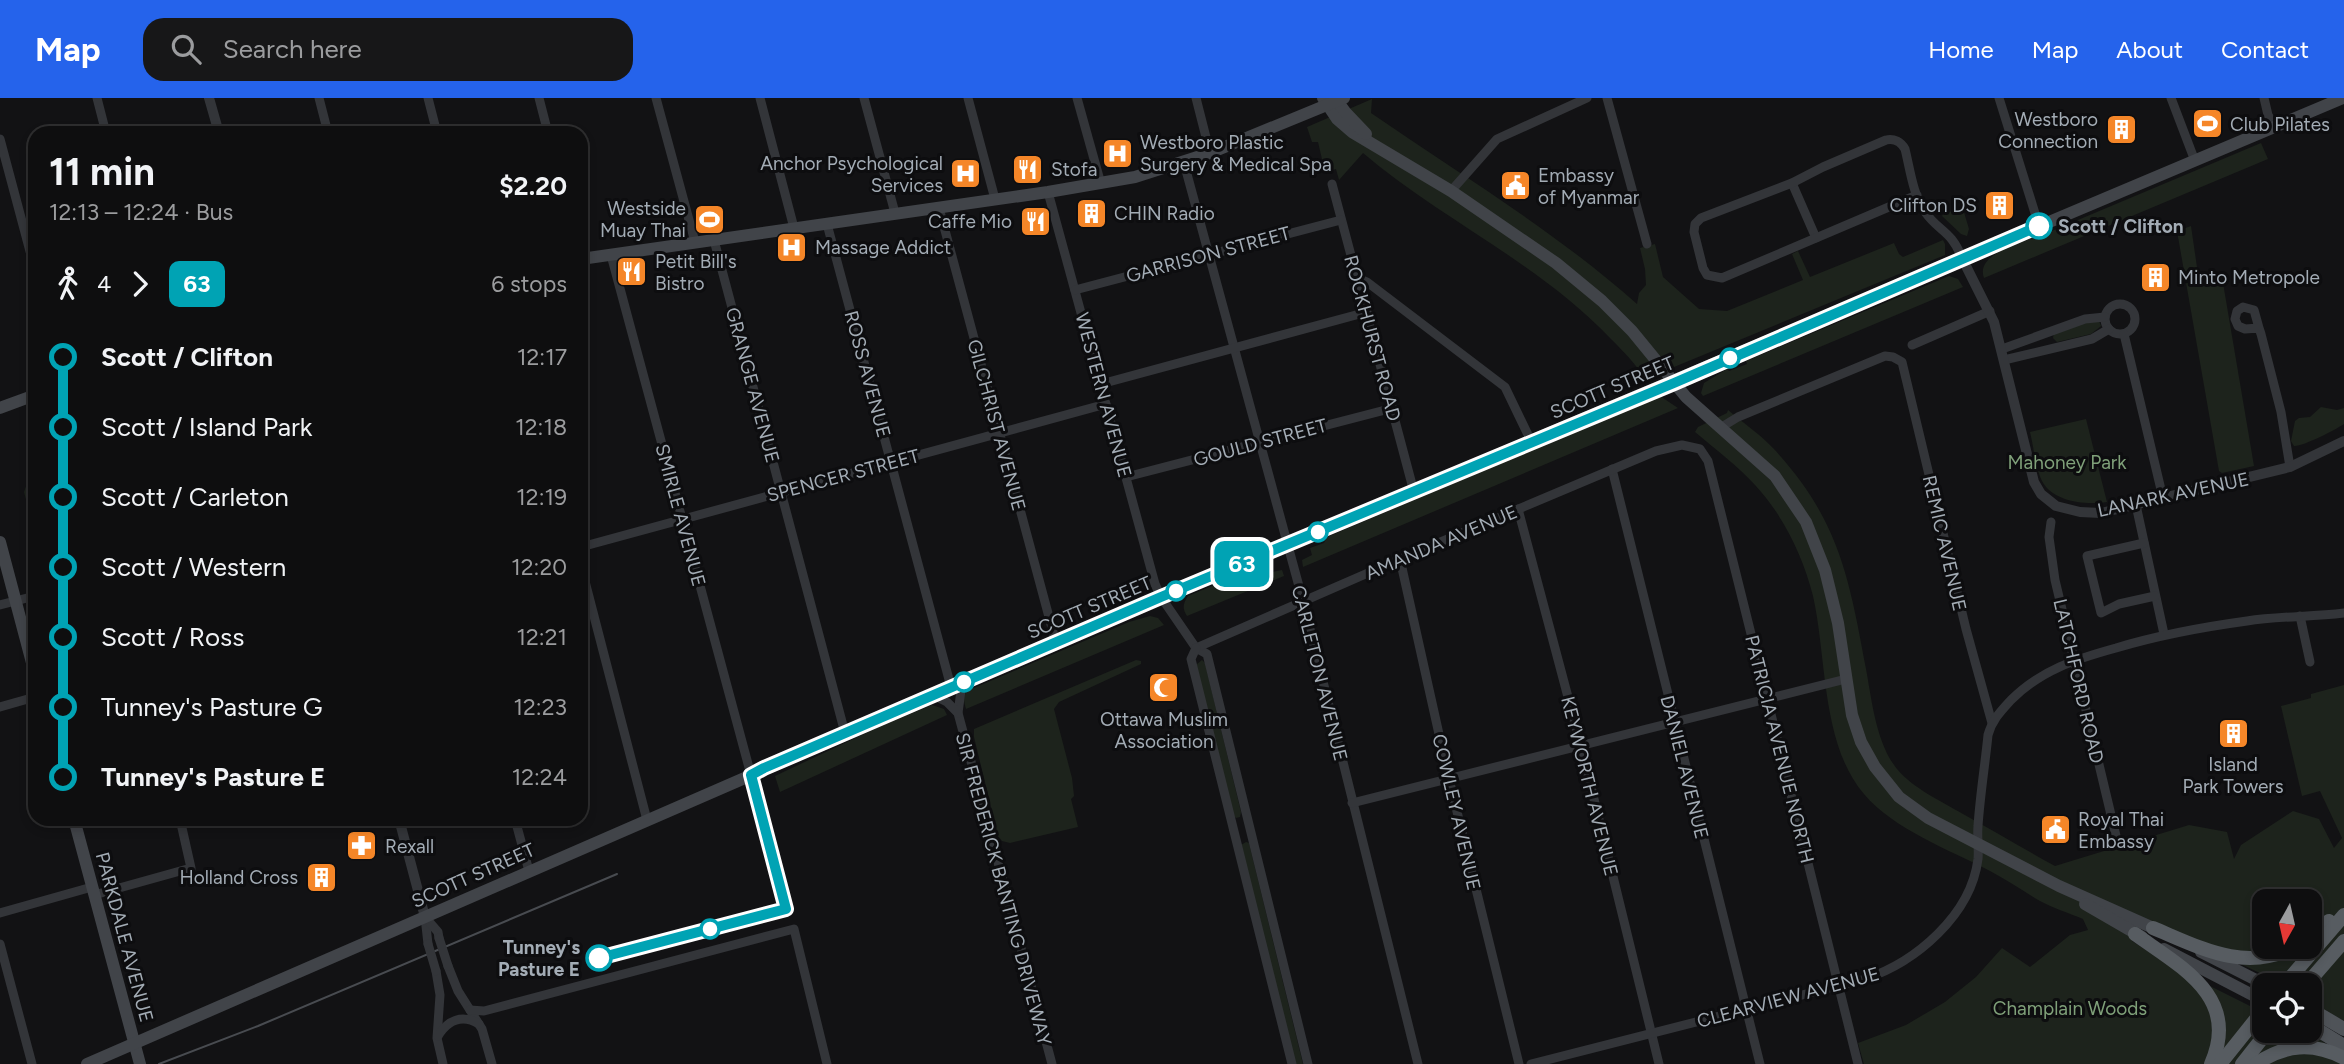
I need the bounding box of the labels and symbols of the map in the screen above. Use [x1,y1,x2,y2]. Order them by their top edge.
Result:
sports icon: Club Pilates [2190,107,2224,141]
place label: Westboro Connection [1998,108,2098,153]
building icon: Westboro Connection [2104,113,2138,147]
place label: Club Pilates [2230,113,2330,136]
place label: Westboro Plastic Surgery & Medical Spa [1140,131,1332,176]
hospital icon: Westboro Plastic Surgery & Medical Spa [1100,136,1134,170]
place label: Anchor Psychological Services [760,152,943,197]
restaurant icon: Stofa [1011,152,1045,186]
hospital icon: Anchor Psychological Services [949,157,983,191]
place label: Stofa [1051,158,1097,181]
place label: Embassy of Myanmar [1538,164,1640,209]
public building icon: Embassy of Myanmar [1498,169,1532,203]
building icon: Clifton DS [1983,188,2017,222]
place label: Clifton DS [1890,194,1977,217]
building icon: CHIN Radio [1074,196,1108,230]
place label: Westside Muay Thai [600,197,686,242]
sports icon: Westside Muay Thai [692,202,726,236]
place label: CHIN Radio [1114,202,1215,225]
restaurant icon: Caffe Mio [1018,204,1052,238]
place label: Caffe Mio [928,210,1012,233]
marker: Scott / Clifton [2026,213,2052,239]
place label: Scott / Clifton [2058,215,2184,238]
street label: GARRISON STREET [1124,221,1293,287]
hospital icon: Massage Addict [775,230,809,264]
place label: Massage Addict [815,236,951,259]
place label: Petit Bill's Bistro [655,250,737,295]
street label: ROCKHURST ROAD [1339,253,1406,424]
restaurant icon: Petit Bill's Bistro [615,255,649,289]
building icon: Minto Metropole [2138,260,2172,294]
place label: Minto Metropole [2178,266,2320,289]
street label: GRANGE AVENUE [721,305,784,465]
street label: ROSS AVENUE [840,308,896,440]
street label: WESTERN AVENUE [1070,310,1137,480]
street label: GILCHRIST AVENUE [963,337,1031,514]
unlabelled marker [1720,348,1740,368]
street label: SCOTT STREET [1547,351,1678,424]
street label: GOULD STREET [1191,413,1330,471]
street label: SMIRLE AVENUE [650,441,711,589]
street label: SPENCER STREET [764,444,923,507]
park label: Mahoney Park [2008,451,2127,474]
street label: LANARK AVENUE [2095,467,2251,522]
street label: REMIC AVENUE [1918,473,1971,613]
street label: AMANDA AVENUE [1362,500,1521,585]
unlabelled marker [1308,522,1328,542]
line badge: 63 [1210,541,1274,587]
street label: SCOTT STREET [1024,571,1155,644]
unlabelled marker [1166,581,1186,601]
street label: CARLETON AVENUE [1287,583,1352,763]
street label: LATCHFORD ROAD [2048,597,2109,766]
street label: PATRICIA AVENUE NORTH [1740,633,1819,865]
mosque icon: Ottawa Muslim Association [1147,671,1181,705]
unlabelled marker [954,672,974,692]
street label: DANIEL AVENUE [1656,693,1714,841]
street label: KEYWORTH AVENUE [1556,694,1623,878]
place label: Ottawa Muslim Association [1100,708,1228,753]
building icon: Island Park Towers [2216,716,2250,750]
street label: SIR FREDERICK BANTING DRIVEWAY [951,730,1057,1049]
street label: COWLEY AVENUE [1427,732,1486,892]
place label: Island Park Towers [2182,753,2284,798]
place label: Royal Thai Embassy [2078,808,2164,853]
public building icon: Royal Thai Embassy [2038,813,2072,847]
pharmacy icon: Rexall [345,829,379,863]
place label: Rexall [385,835,434,858]
street label: SCOTT STREET [408,838,539,913]
street label: PARKDALE AVENUE [91,850,158,1025]
building icon: Holland Cross [304,860,338,894]
place label: Holland Cross [179,866,298,889]
north arrow [2252,889,2322,959]
unlabelled marker [700,919,720,939]
place label: Tunney's Pasture E [498,936,580,981]
marker: Tunney's Pasture E [586,945,612,971]
street label: CLEARVIEW AVENUE [1694,962,1882,1033]
park label: Champlain Woods [1993,997,2147,1020]

